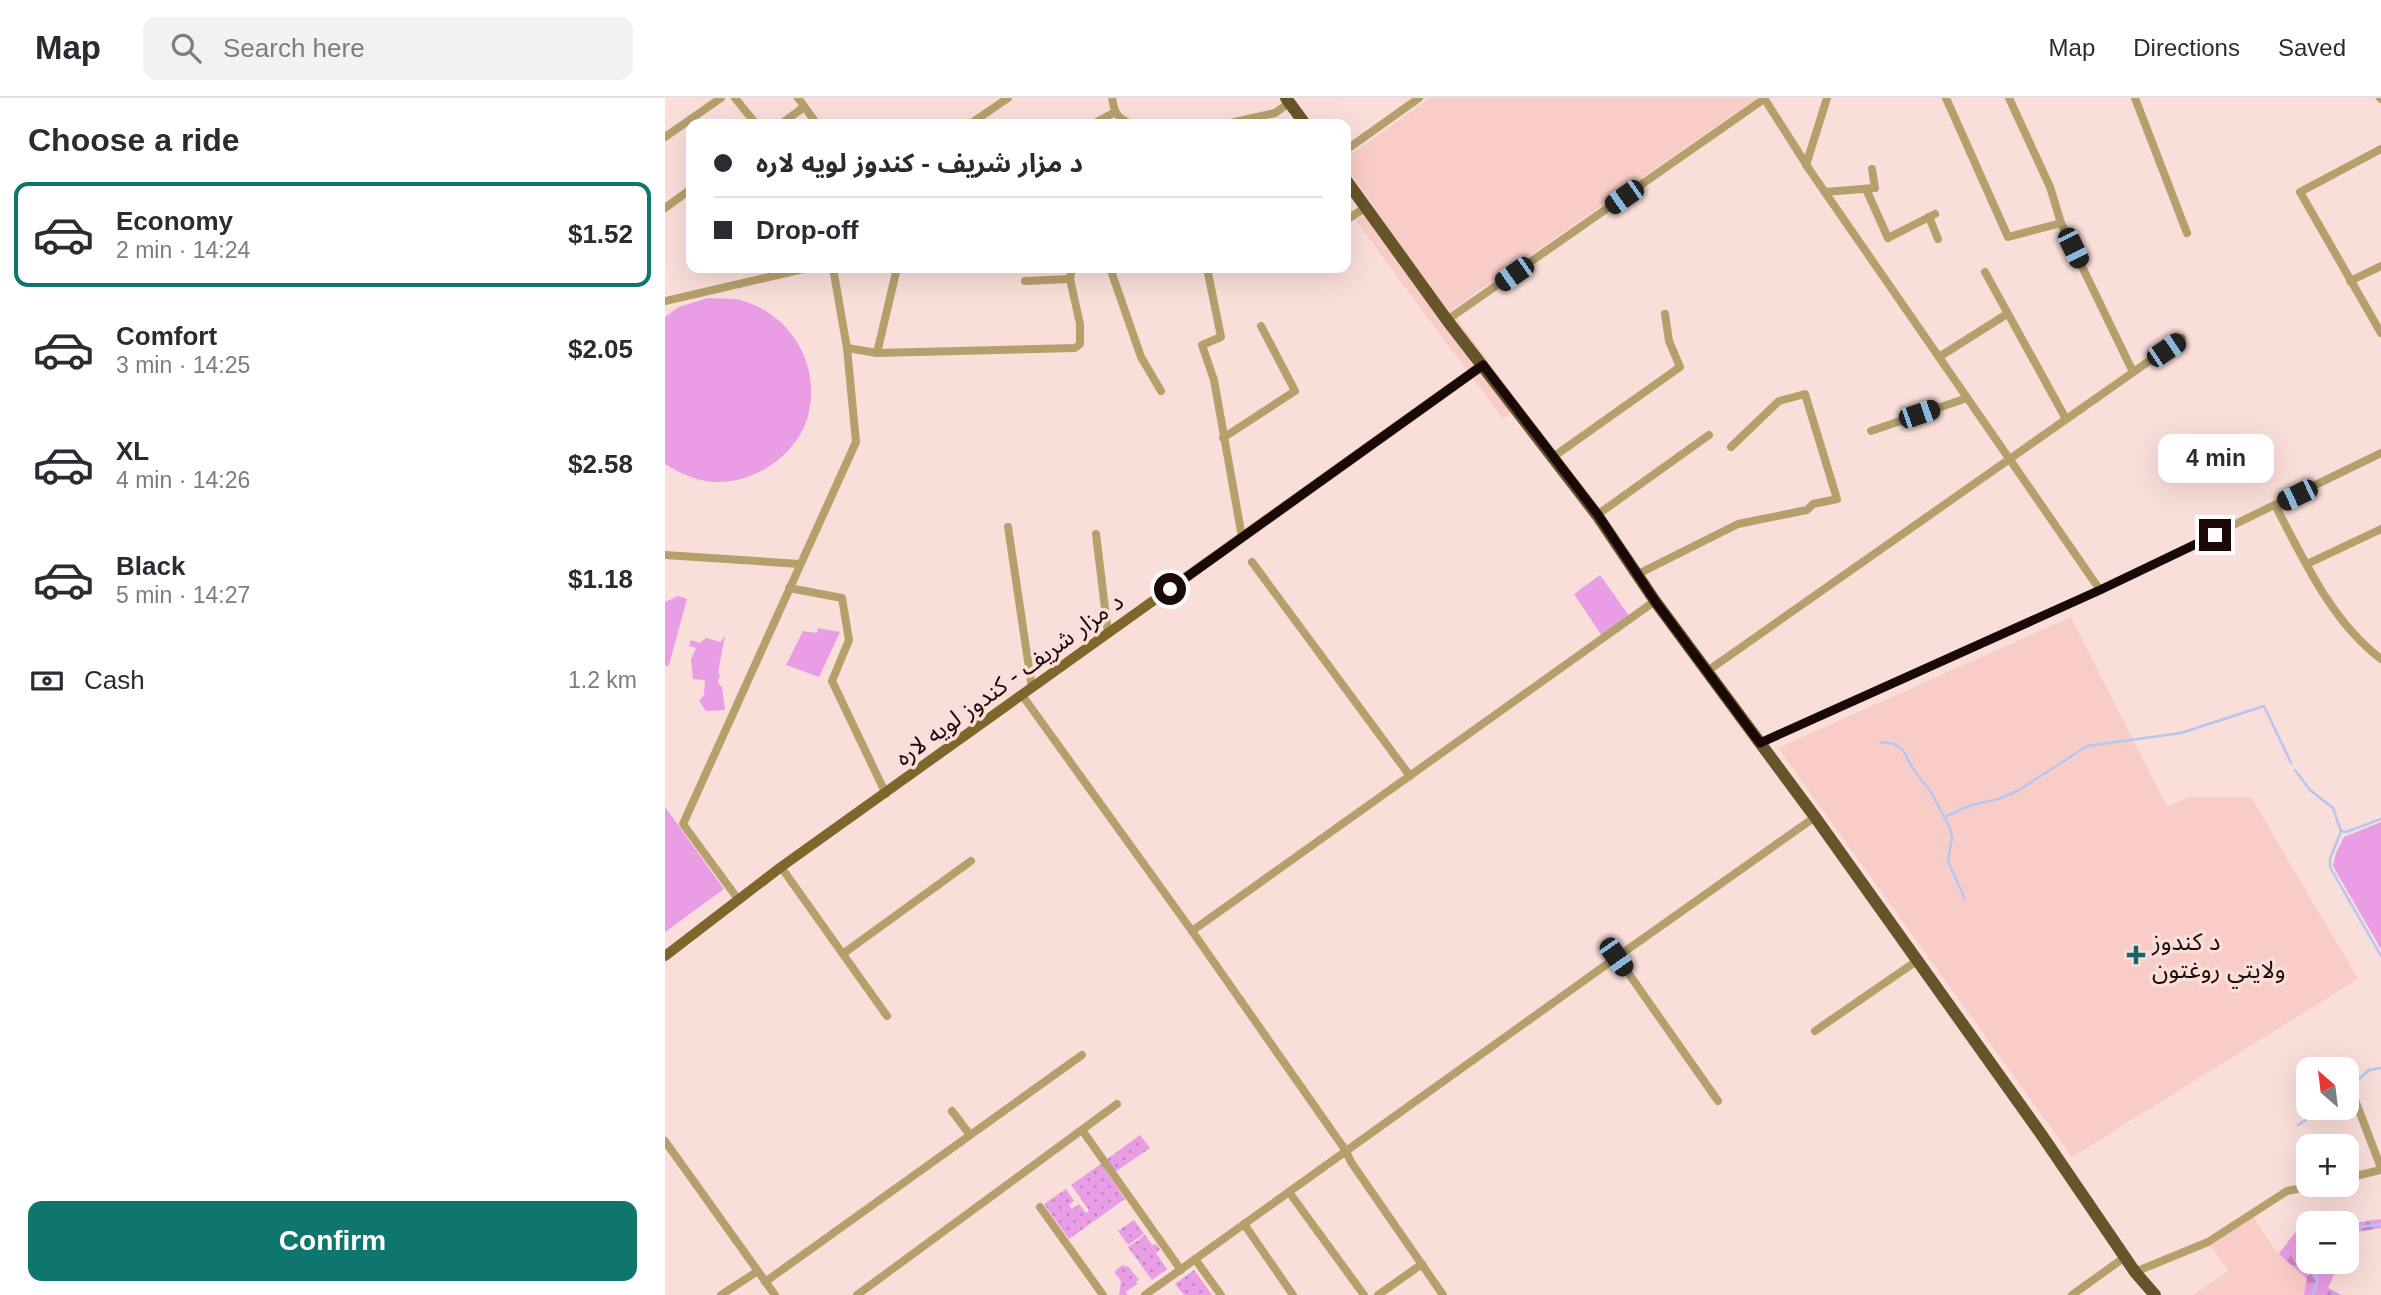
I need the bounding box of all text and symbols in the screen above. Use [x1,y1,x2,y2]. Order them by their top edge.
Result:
search box [143,17,633,80]
text: Map [35,29,101,66]
icon: search [167,29,205,67]
text: Search here [223,33,365,63]
text: Map [2049,34,2095,61]
text: Directions [2133,34,2240,61]
text: Saved [2278,34,2346,61]
text: Choose a ride [28,122,240,158]
text: د مزار شریف - کندوز لویه لاره [756,148,1083,178]
car [1601,176,1648,218]
icon: car [32,203,95,266]
text: Economy [116,206,233,236]
text: Drop-off [756,215,859,245]
text: $1.52 [568,219,633,249]
car [2055,225,2092,271]
text: 2 min · 14:24 [116,237,250,263]
car [1491,253,1538,295]
icon: car [32,318,95,381]
text: Comfort [116,321,217,351]
car [2143,330,2190,370]
text: $2.05 [568,334,633,364]
text: 3 min · 14:25 [116,352,250,378]
car [1896,397,1943,431]
icon: car [32,433,95,496]
callout: 4 min [2157,434,2273,482]
text: XL [116,436,149,466]
text: 4 min [2186,445,2246,471]
text: $2.58 [568,449,633,479]
text: 4 min · 14:26 [116,467,250,493]
car [2274,476,2321,514]
route end [2199,519,2231,551]
icon: car [32,548,95,611]
text: Black [116,551,185,581]
text: $1.18 [568,564,633,594]
route start [1154,573,1186,605]
text: 5 min · 14:27 [116,582,250,608]
street label: د مزار شریف - کندوز لویه لاره [890,587,1129,772]
icon: cash [28,662,66,700]
text: Cash [84,665,145,695]
text: 1.2 km [568,667,637,693]
place label: د کندوز ولایتي روغتون [2151,928,2285,988]
car [1596,934,1637,980]
marker: د کندوز ولایتي روغتون [2126,945,2146,965]
north arrow [2296,1057,2359,1120]
map controls [2296,1057,2359,1274]
button: + [2296,1134,2359,1197]
button: Confirm [28,1201,637,1281]
button: − [2296,1211,2359,1274]

